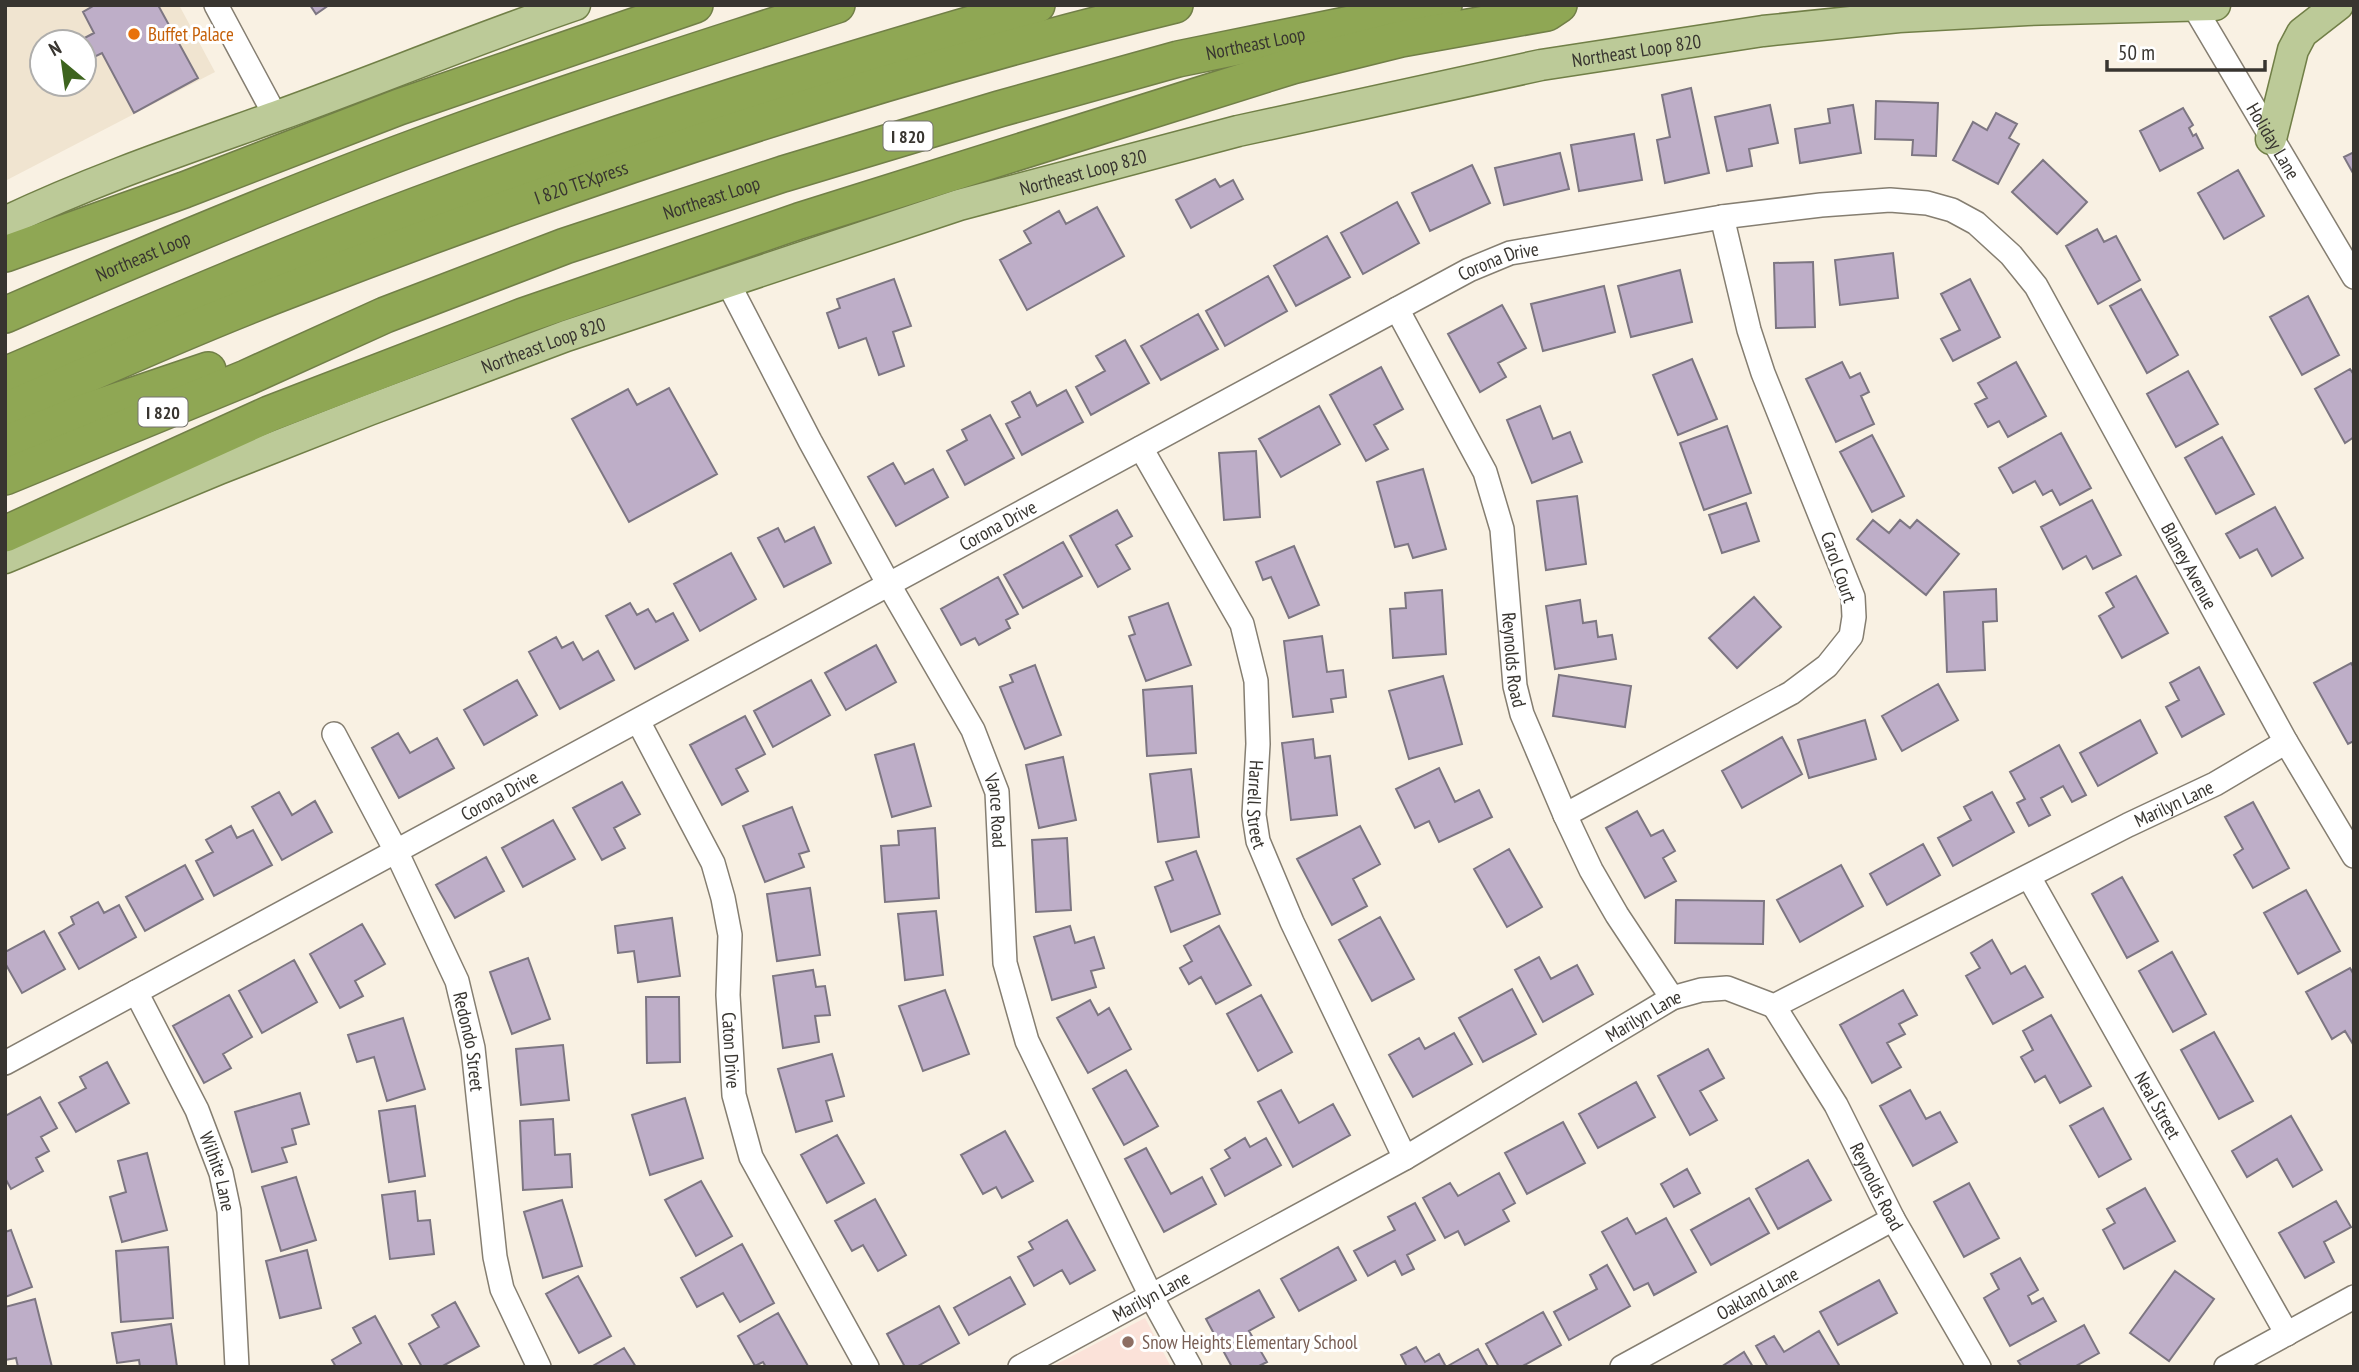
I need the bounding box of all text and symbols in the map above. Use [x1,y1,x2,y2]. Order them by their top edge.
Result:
street label: Northeast Loop [1204,21,1307,65]
place label: Buffet Palace [148,22,234,46]
marker: Buffet Palace [126,26,142,42]
north arrow [28,28,98,98]
scale bar [2107,28,2264,72]
street label: Northeast Loop 820 [1570,29,1703,72]
text: N [44,35,65,61]
text: 50 m [2118,39,2155,66]
street label: Holiday Lane [2242,98,2305,184]
road number: I 820 [884,121,932,150]
street label: Northeast Loop 820 [1017,144,1149,200]
street label: I 820 TEXpress [531,155,631,210]
street label: Northeast Loop [660,170,763,225]
street label: Northeast Loop [92,225,194,287]
street label: Corona Drive [1453,236,1541,286]
street label: Northeast Loop 820 [478,312,609,379]
road number: I 820 [138,398,188,426]
street label: Corona Drive [955,495,1041,556]
street label: Blaney Avenue [2156,518,2223,613]
street label: Carol Court [1816,528,1863,606]
street label: Reynolds Road [1497,611,1532,710]
street label: Harrell Street [1242,759,1272,853]
street label: Corona Drive [456,765,542,826]
street label: Vance Road [979,769,1012,848]
street label: Marilyn Lane [2130,775,2217,832]
street label: Marilyn Lane [1601,984,1684,1047]
street label: Redondo Street [448,989,490,1093]
street label: Caton Drive [717,1011,746,1089]
street label: Neal Street [2129,1067,2187,1144]
street label: Wilhite Lane [194,1128,241,1214]
street label: Reynolds Road [1845,1139,1909,1235]
street label: Oakland Lane [1712,1261,1802,1325]
street label: Marilyn Lane [1108,1265,1194,1327]
place label: Snow Heights Elementary School [1142,1330,1358,1354]
marker: Snow Heights Elementary School [1120,1334,1136,1350]

